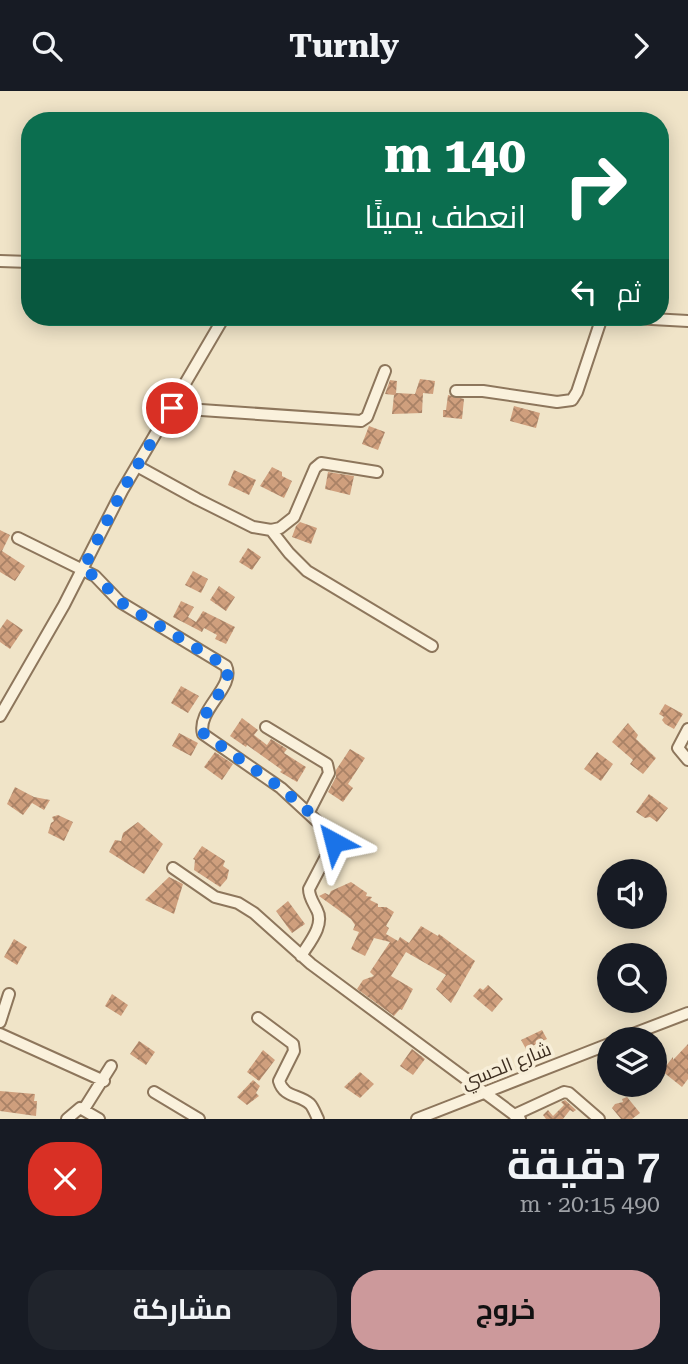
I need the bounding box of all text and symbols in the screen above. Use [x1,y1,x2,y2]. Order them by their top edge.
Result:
icon: search [28,27,66,65]
text: Turnly [289,27,399,65]
icon: forward [622,27,660,65]
text: 140 m [384,127,526,184]
icon: right [550,140,641,231]
text: انعطف يمينًا [364,198,526,236]
icon: left [565,273,603,311]
text: ثم [617,278,641,308]
pin [142,378,202,438]
icon: arrive [153,389,191,427]
position arrow [297,805,371,879]
map controls [597,859,667,1097]
button: sound [597,859,667,929]
button: search [597,943,667,1013]
button: layers [597,1027,667,1097]
street label: شارع الحسي [458,1037,556,1097]
text: 7 دقيقة [507,1140,660,1189]
button: close [28,1142,102,1216]
text: 490 m · 20:15 [520,1191,660,1218]
button: مشاركة [28,1270,337,1350]
button: خروج [351,1270,660,1350]

